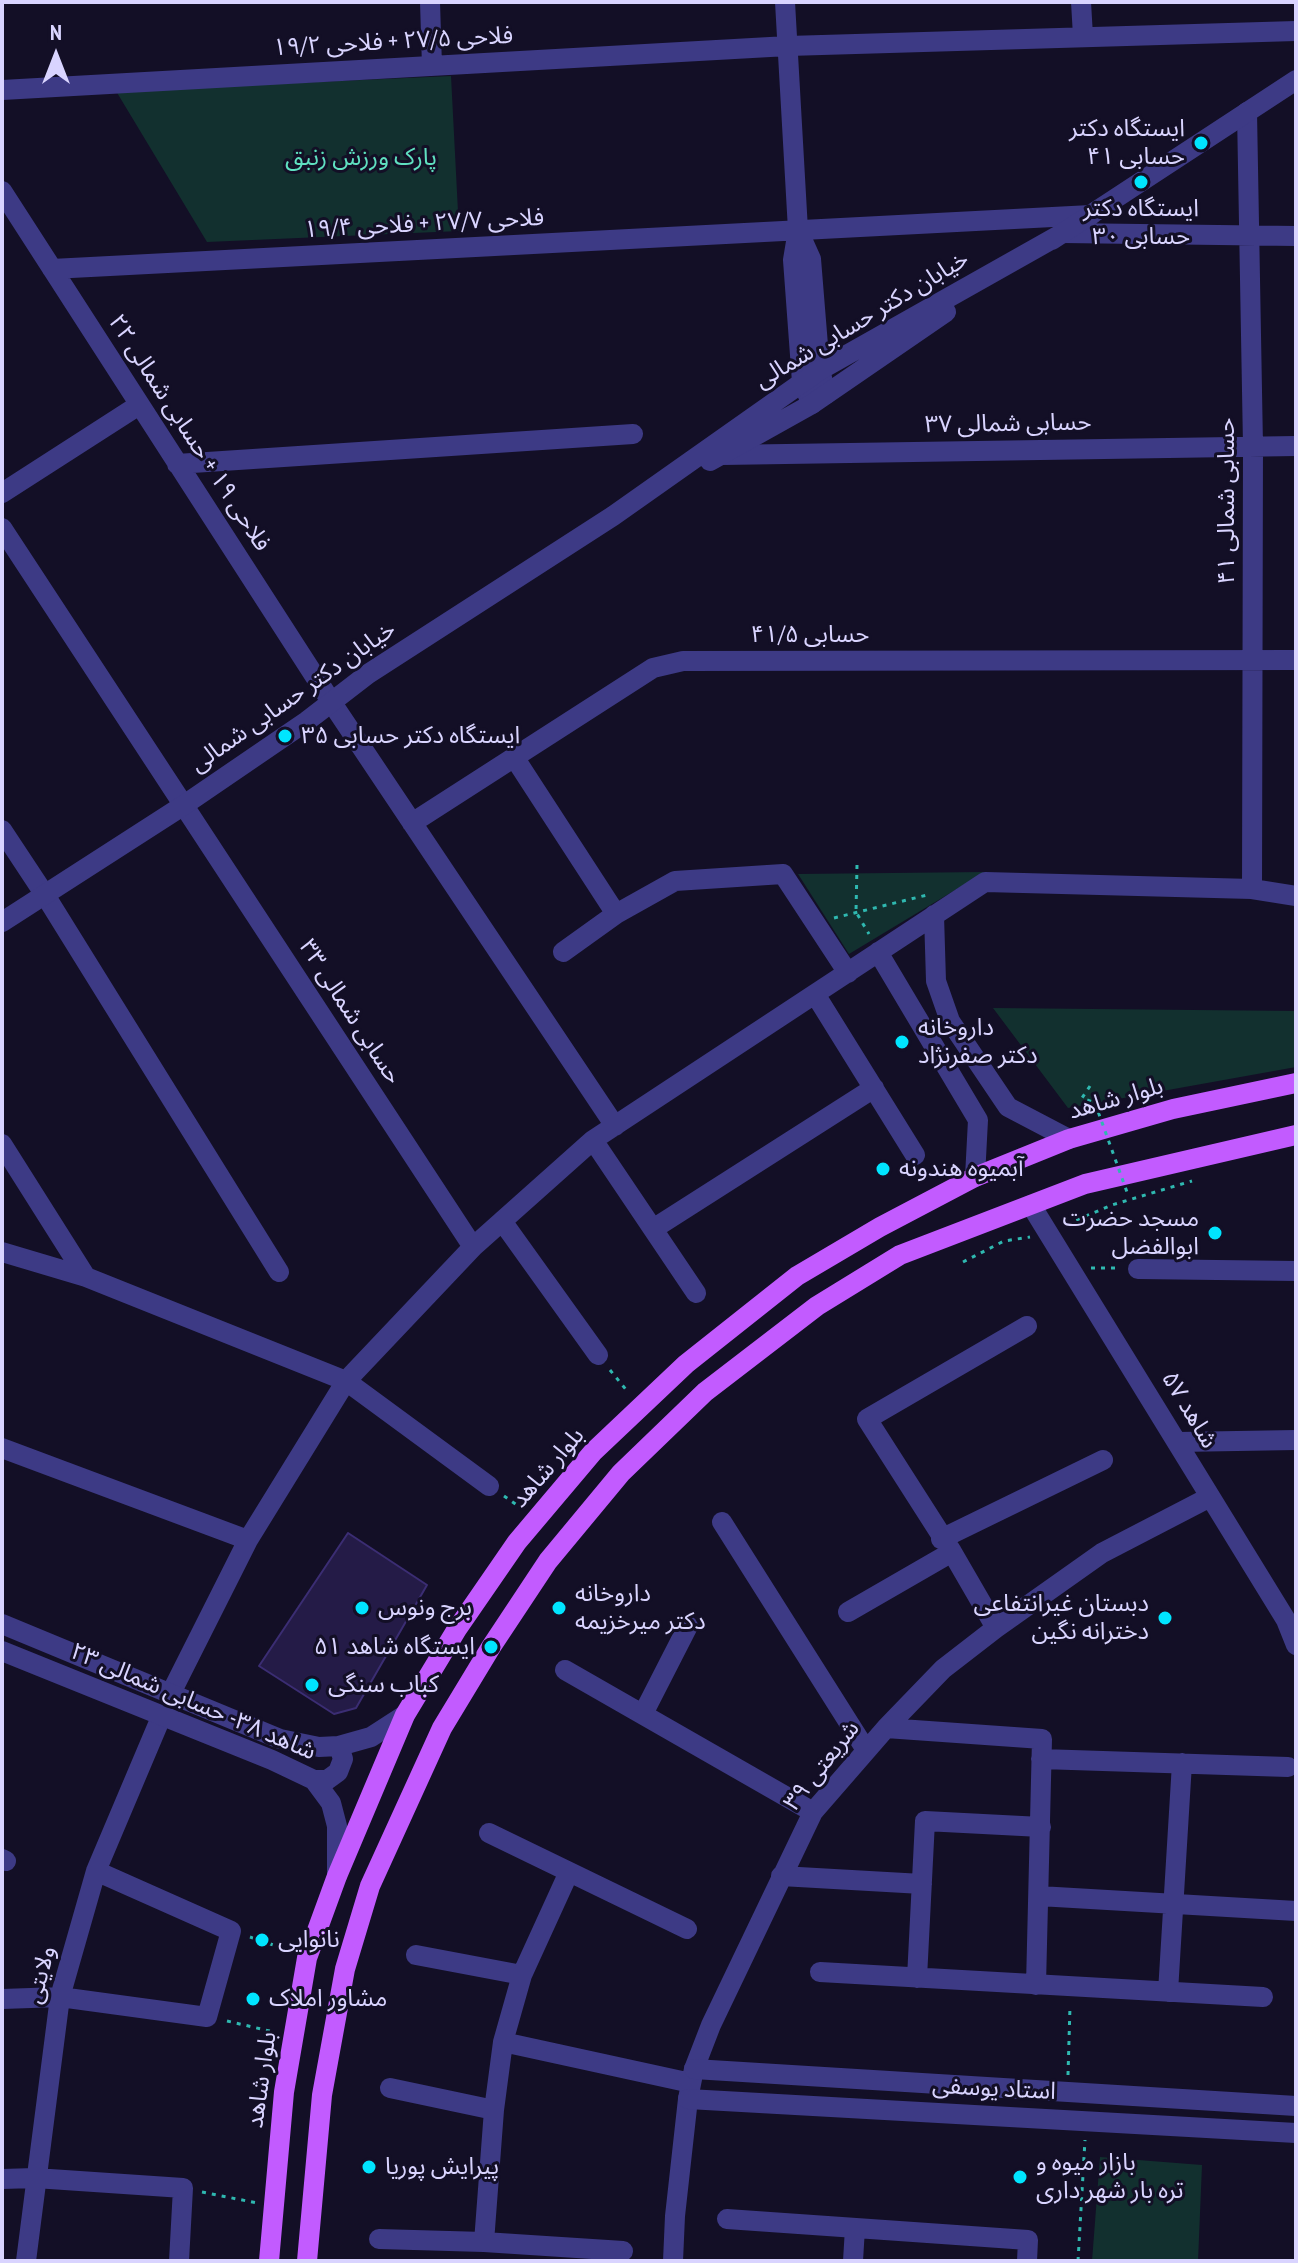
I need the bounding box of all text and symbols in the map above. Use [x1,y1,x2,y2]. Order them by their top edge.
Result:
north arrow [16,16,96,96]
text: N [50,18,62,46]
street label: فلاحی ۲۷/۵ + فلاحی ۱۹/۲ [272,21,514,63]
place label: ایستگاه دکتر حسابی ۴۱ [1069,115,1185,171]
marker: ایستگاه دکتر حسابی ۴۱ [1192,134,1210,152]
park label: پارک ورزش زنبق [285,144,437,172]
marker: ایستگاه دکتر حسابی ۳۰ [1132,173,1150,191]
place label: ایستگاه دکتر حسابی ۳۰ [1083,195,1199,251]
street label: فلاحی ۲۷/۷ + فلاحی ۱۹/۴ [303,203,545,245]
street label: خیابان دکتر حسابی شمالی [750,245,974,395]
street label: فلاحی ۱۹ + حسابی شمالی ۲۲ [102,309,276,557]
street label: حسابی شمالی ۳۷ [924,408,1092,440]
street label: حسابی شمالی ۴۱ [1213,418,1241,584]
street label: خیابان دکتر حسابی شمالی [185,615,401,779]
street label: حسابی ۴۱/۵ [751,621,869,649]
place label: ایستگاه دکتر حسابی ۳۵ [301,722,520,750]
marker: ایستگاه دکتر حسابی ۳۵ [276,727,294,745]
street label: حسابی شمالی ۳۳ [292,934,408,1090]
place label: داروخانه دکتر صفرنژاد [918,1014,1038,1070]
marker: داروخانه دکتر صفرنژاد [893,1033,911,1051]
street label: بلوار شاهد [1065,1072,1167,1126]
place label: آبمیوه هندونه [899,1155,1024,1183]
marker: آبمیوه هندونه [874,1160,892,1178]
place label: مسجد حضرت ابوالفضل [1063,1205,1199,1261]
marker: مسجد حضرت ابوالفضل [1206,1224,1224,1242]
street label: شاهد ۵۷ [1155,1366,1223,1454]
street label: بلوار شاهد [505,1422,591,1514]
place label: داروخانه دکتر میرخزیمه [575,1580,706,1636]
place label: دبستان غیرانتفاعی دخترانه نگین [974,1590,1149,1646]
place label: برج ونوس [378,1594,472,1622]
marker: برج ونوس [353,1599,371,1617]
marker: داروخانه دکتر میرخزیمه [550,1599,568,1617]
marker: دبستان غیرانتفاعی دخترانه نگین [1156,1609,1174,1627]
place label: ایستگاه شاهد ۵۱ [314,1633,475,1661]
street label: شاهد ۳۸- حسابی شمالی ۲۳ [66,1637,320,1767]
marker: ایستگاه شاهد ۵۱ [482,1638,500,1656]
place label: کباب سنگی [328,1671,439,1699]
marker: کباب سنگی [303,1676,321,1694]
street label: شریعتی ۳۹ [778,1715,866,1817]
place label: نانوایی [278,1926,340,1954]
marker: نانوایی [253,1931,271,1949]
street label: ولایتی [20,1943,62,2007]
place label: مشاور املاک [269,1985,387,2013]
marker: مشاور املاک [244,1990,262,2008]
street label: بلوار شاهد [241,2030,283,2130]
street label: استاد یوسفی [931,2071,1057,2107]
place label: بازار میوه و تره بار شهر داری [1036,2149,1184,2205]
place label: پیرایش پوریا [385,2153,499,2181]
marker: پیرایش پوریا [360,2158,378,2176]
marker: بازار میوه و تره بار شهر داری [1011,2168,1029,2186]

